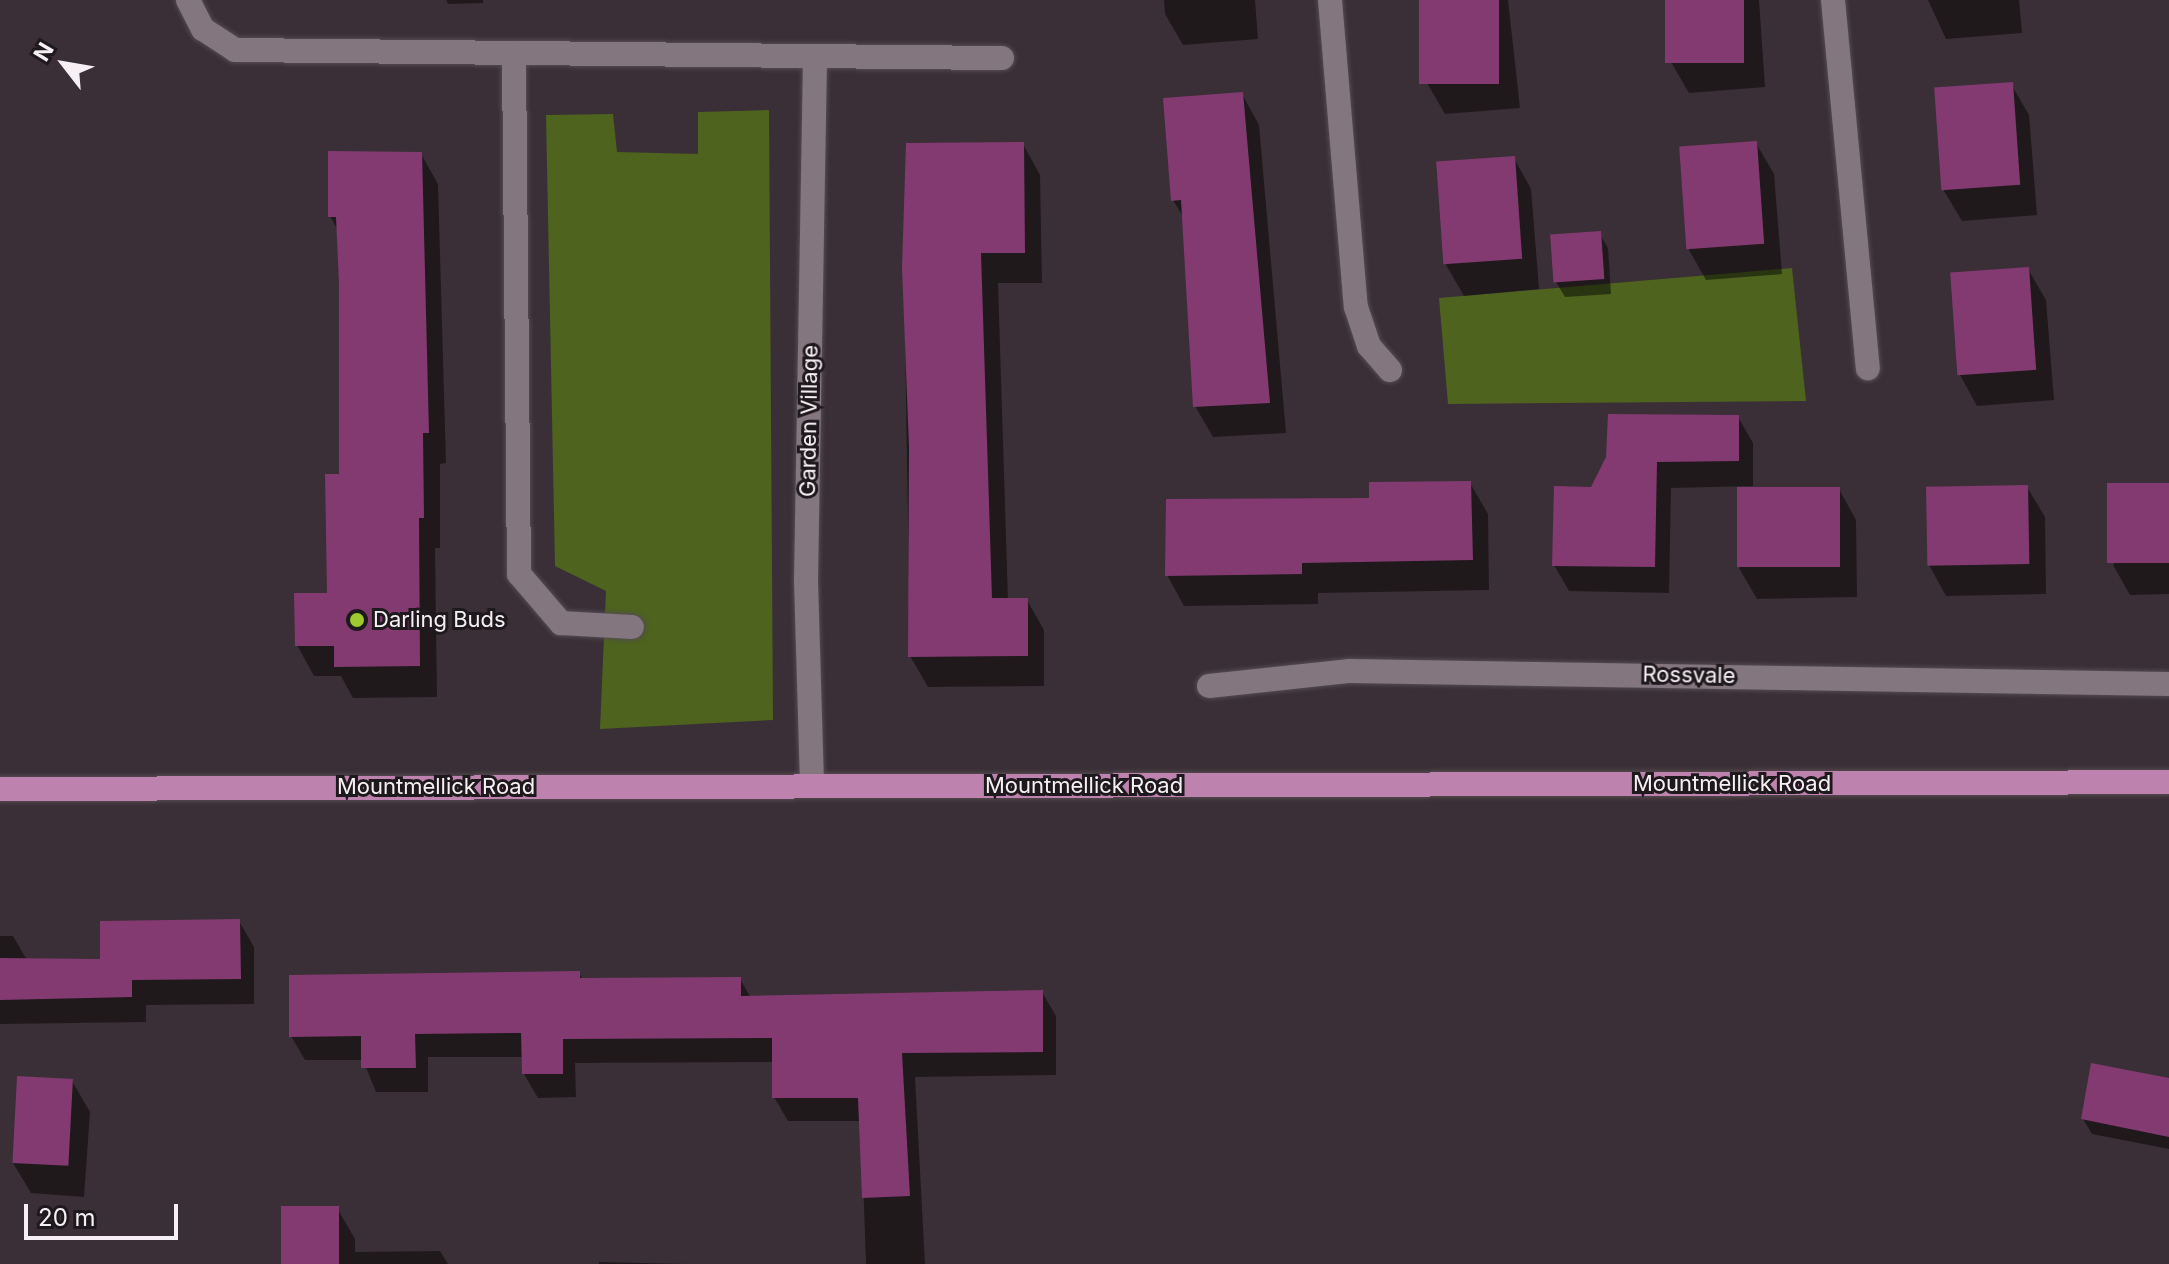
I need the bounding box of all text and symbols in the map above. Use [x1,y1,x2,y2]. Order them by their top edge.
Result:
north arrow [24,24,104,104]
text: N [28,38,59,66]
street label: Garden Village [794,345,824,497]
place label: Darling Buds [373,607,506,633]
marker: Darling Buds [348,611,366,629]
street label: Rossvale [1642,661,1736,689]
street label: Mountmellick Road [1633,771,1831,797]
street label: Mountmellick Road [985,773,1183,799]
street label: Mountmellick Road [337,774,535,800]
scale bar [28,1188,182,1238]
text: 20 m [38,1203,96,1232]

